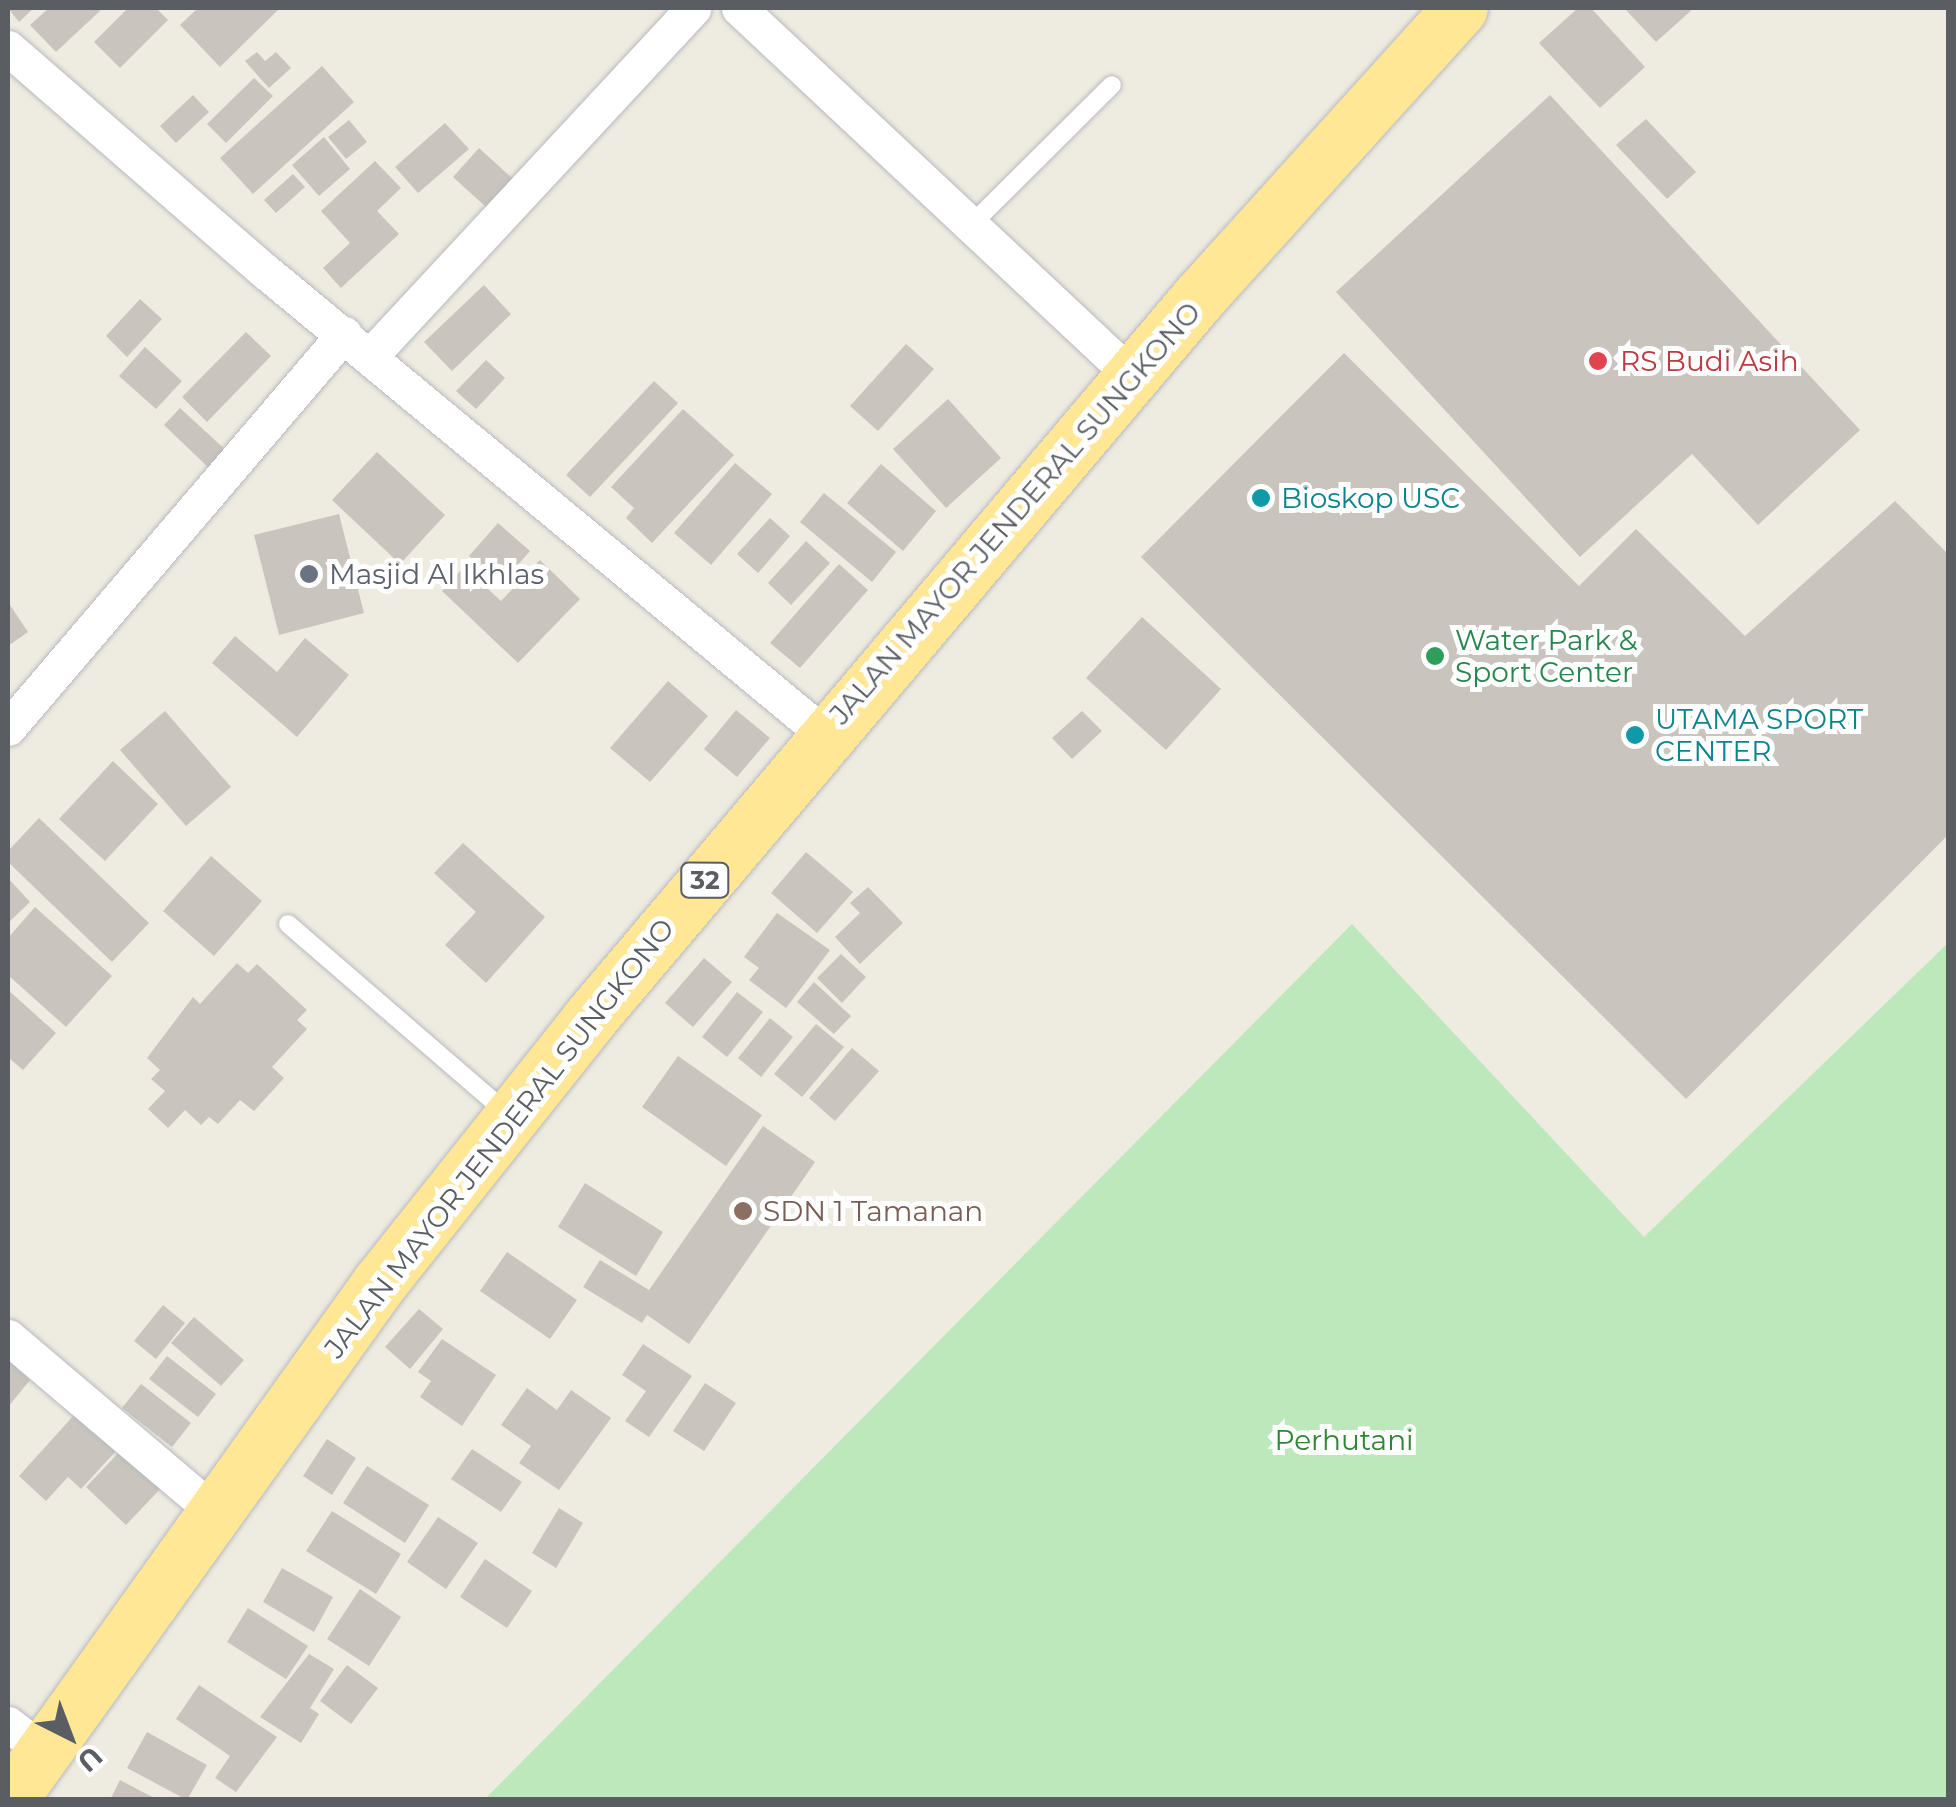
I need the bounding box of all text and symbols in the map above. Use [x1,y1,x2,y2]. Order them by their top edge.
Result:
street label: JALAN MAYOR JENDERAL SUNGKONO [823,295,1207,731]
place label: RS Budi Asih [1620,344,1799,378]
marker: RS Budi Asih [1585,348,1611,374]
place label: Bioskop USC [1281,481,1460,515]
marker: Bioskop USC [1250,487,1272,509]
place label: Masjid Al Ikhlas [329,557,544,591]
marker: Masjid Al Ikhlas [298,563,320,585]
place label: Water Park & Sport Center [1455,623,1637,689]
marker: Water Park & Sport Center [1424,645,1446,667]
place label: UTAMA SPORT CENTER [1655,702,1863,768]
marker: UTAMA SPORT CENTER [1624,724,1646,746]
road number: 32 [680,860,730,900]
street label: JALAN MAYOR JENDERAL SUNGKONO [317,912,681,1364]
place label: SDN 1 Tamanan [763,1194,983,1228]
marker: SDN 1 Tamanan [732,1200,754,1222]
park label: Perhutani [1274,1423,1414,1457]
north arrow [20,1687,120,1787]
text: U [71,1739,110,1779]

